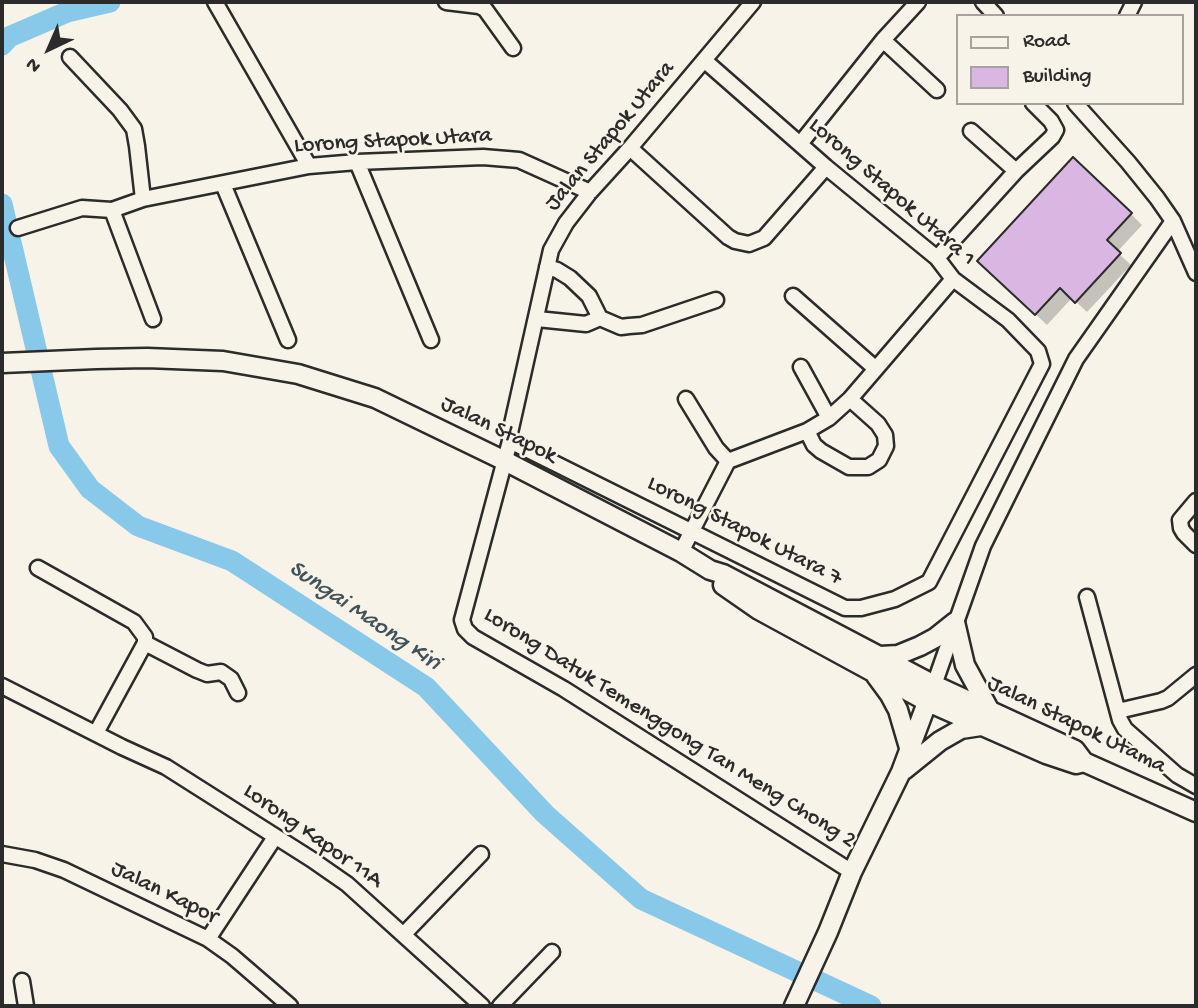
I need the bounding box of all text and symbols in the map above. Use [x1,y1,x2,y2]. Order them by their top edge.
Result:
north arrow [14,14,84,84]
legend [956,14,1184,105]
text: Road [1023,30,1069,55]
text: N [22,52,47,77]
street label: Jalan Stapok Utara [540,56,682,218]
text: Building [1023,65,1092,90]
street label: Lorong Stapok Utara 1 [802,113,980,273]
street label: Lorong Stapok Utara [293,123,493,161]
street label: Jalan Stapok [436,391,560,471]
street label: Lorong Stapok Utara 7 [642,471,846,593]
water label: Sungai Maong Kiri [283,556,445,678]
street label: Lorong Datuk Temenggong Tan Meng Chong 2 [478,602,860,856]
street label: Jalan Stapok Utama [982,671,1170,781]
street label: Lorong Kapor 11A [237,779,387,895]
street label: Jalan Kapor [106,856,222,932]

